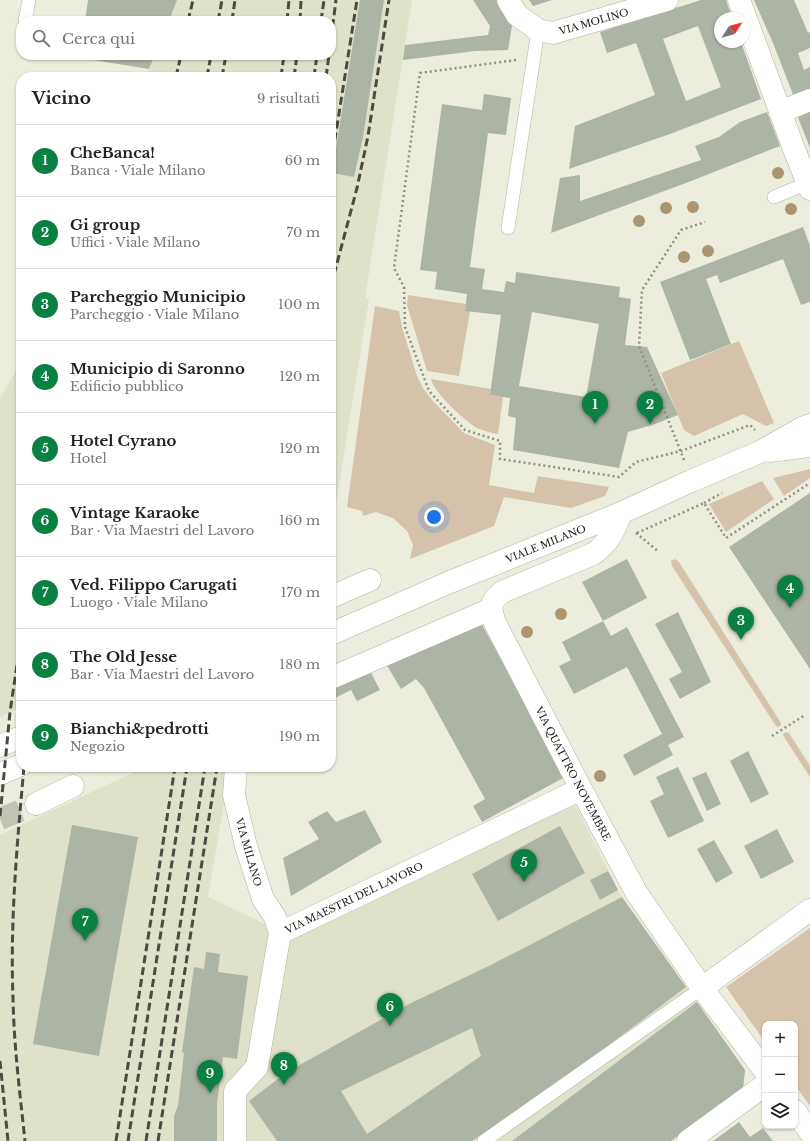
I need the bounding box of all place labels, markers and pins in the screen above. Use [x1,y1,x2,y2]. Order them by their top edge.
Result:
pin: 1 [582,391,608,424]
pin: 2 [637,391,663,424]
pin: 4 [777,575,803,608]
pin: 3 [728,607,754,640]
pin: 5 [511,849,537,882]
pin: 7 [72,908,98,941]
pin: 6 [377,993,403,1026]
pin: 8 [271,1052,297,1085]
pin: 9 [197,1060,223,1093]

